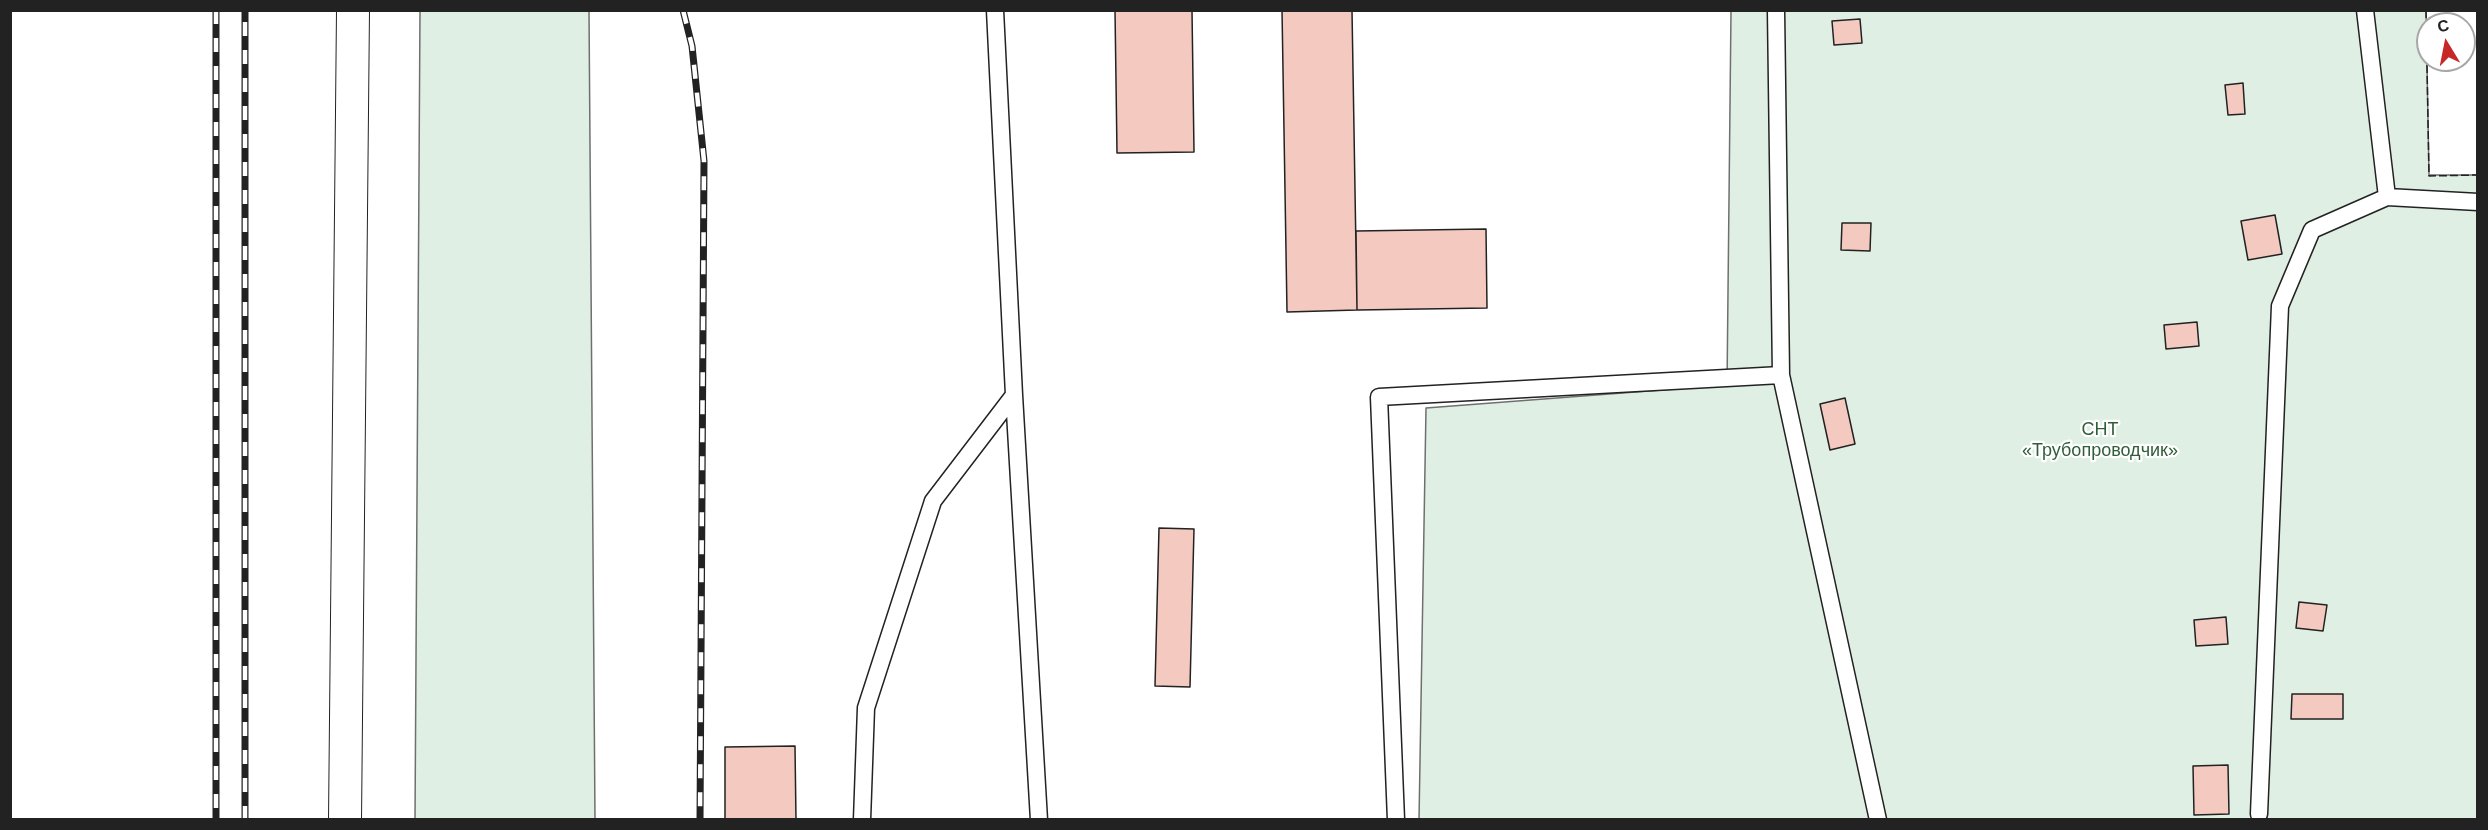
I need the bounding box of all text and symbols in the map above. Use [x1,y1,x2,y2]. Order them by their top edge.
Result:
north arrow [2416,12,2476,72]
text: С [2436,16,2450,35]
park label: СНТ «Трубопроводчик» [2022,419,2178,462]

